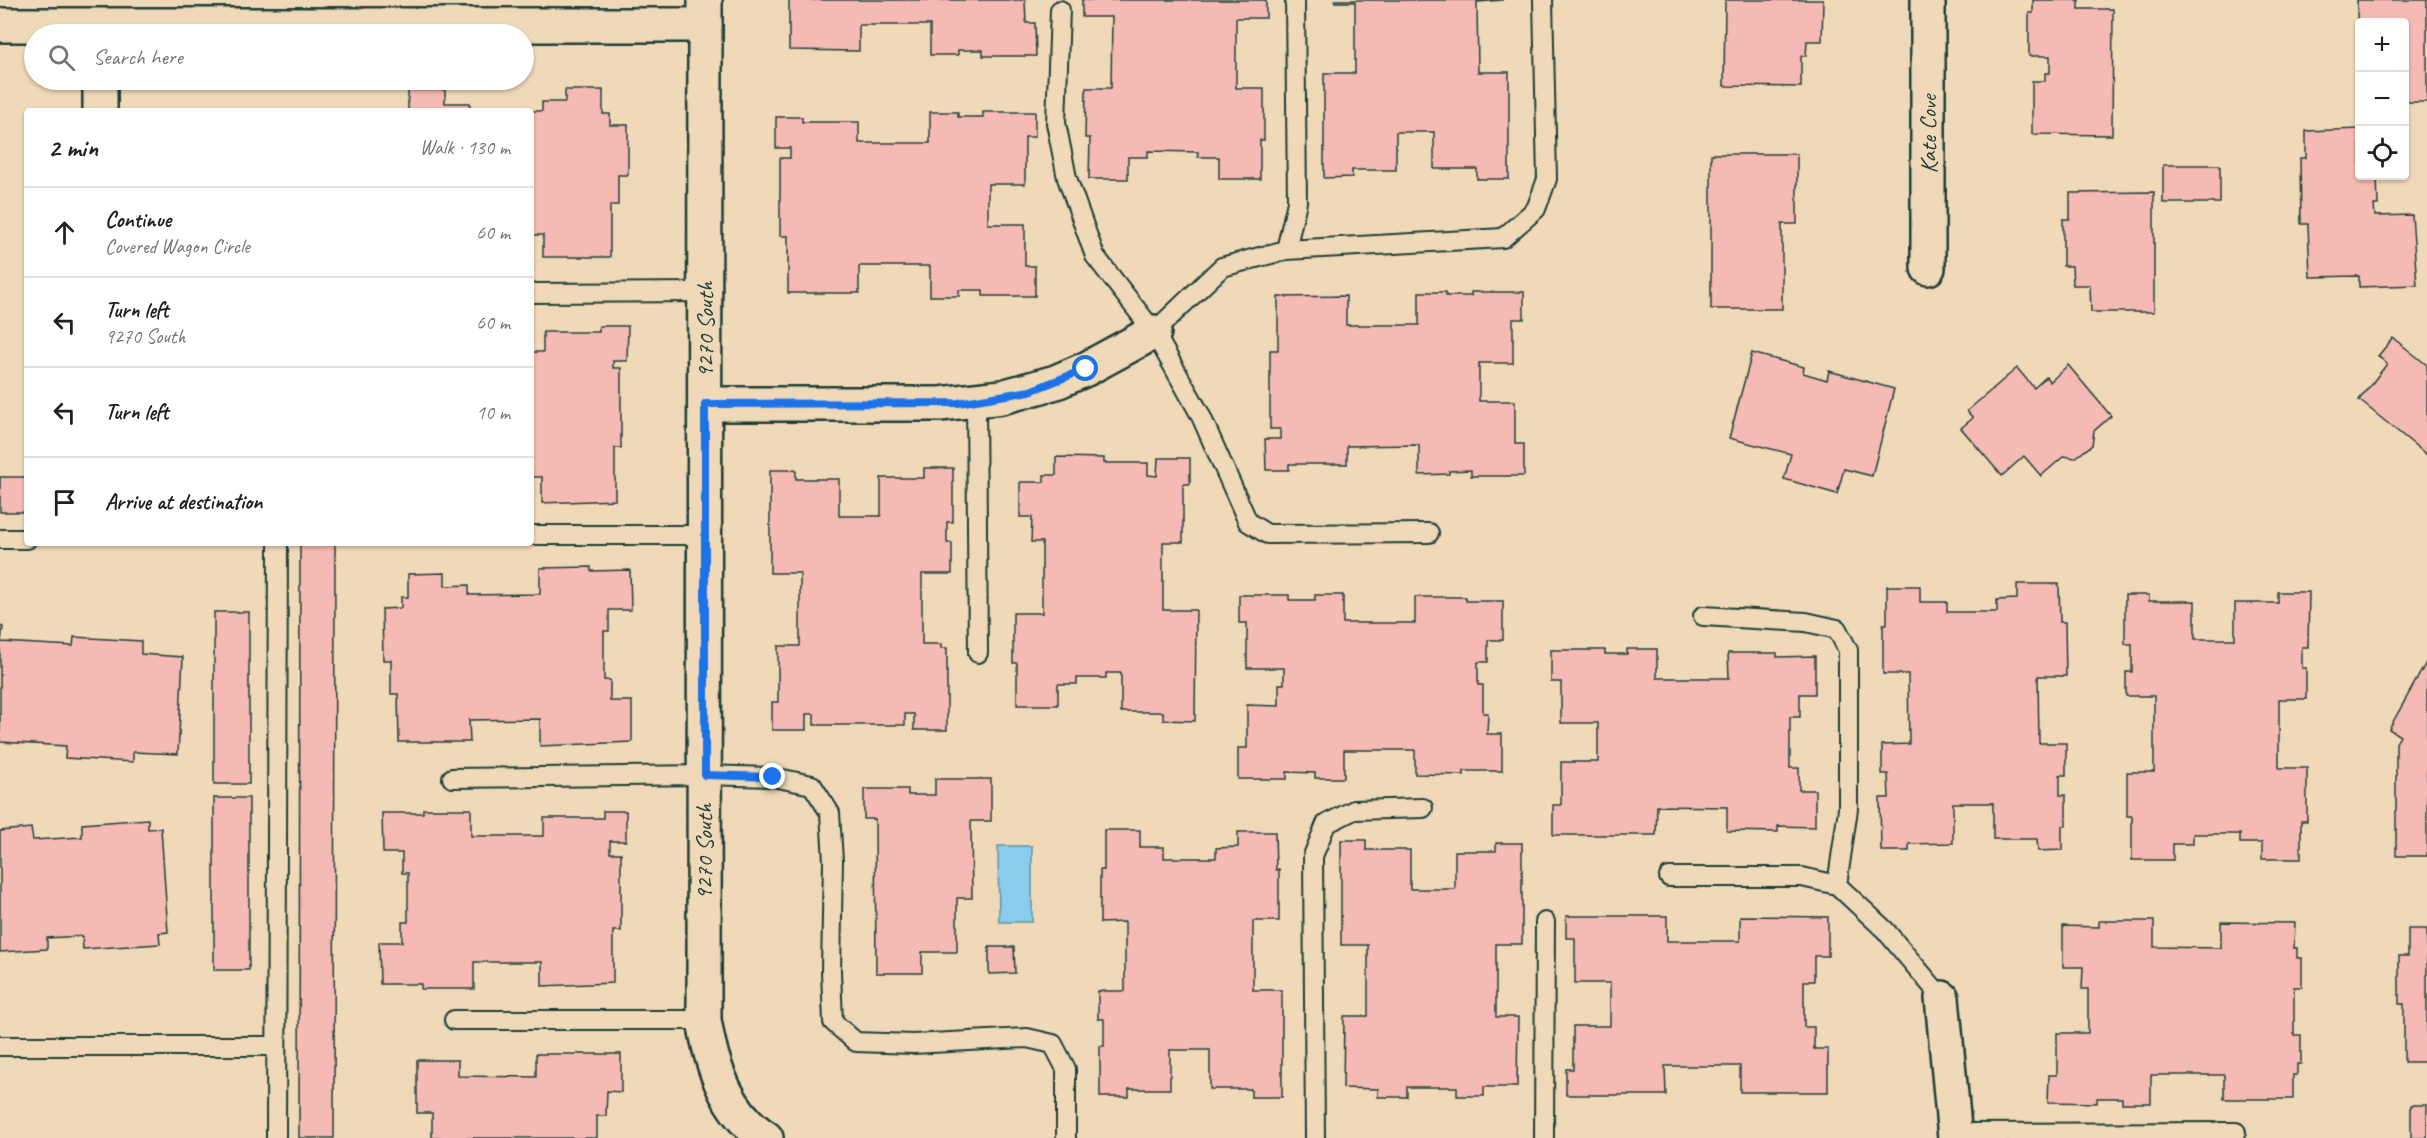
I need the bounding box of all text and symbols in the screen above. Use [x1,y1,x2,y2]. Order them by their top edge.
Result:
map controls [2355,18,2409,180]
button: + [2355,18,2409,72]
search box [24,24,534,90]
icon: search [45,41,78,74]
text: Search here [93,43,183,71]
button: − [2355,72,2409,126]
street label: Kate Cove [1913,92,1943,173]
button: locate [2355,126,2409,180]
text: 2 min [48,131,98,164]
text: Walk · 130 m [420,135,510,160]
text: Continue [105,206,171,234]
icon: ahead [48,216,81,249]
text: 60 m [476,220,510,245]
text: Covered Wagon Circle [105,234,250,259]
street label: 9270 South [690,281,720,378]
text: Turn left [105,296,169,324]
icon: left [48,306,81,339]
text: 60 m [476,310,510,335]
text: 9270 South [105,324,186,349]
route start [1072,355,1098,381]
icon: left [48,396,81,429]
text: Turn left [105,398,169,426]
text: 10 m [476,400,510,425]
icon: arrive [48,486,81,519]
text: Arrive at destination [105,488,262,516]
route end [759,763,785,789]
street label: 9270 South [689,803,719,900]

